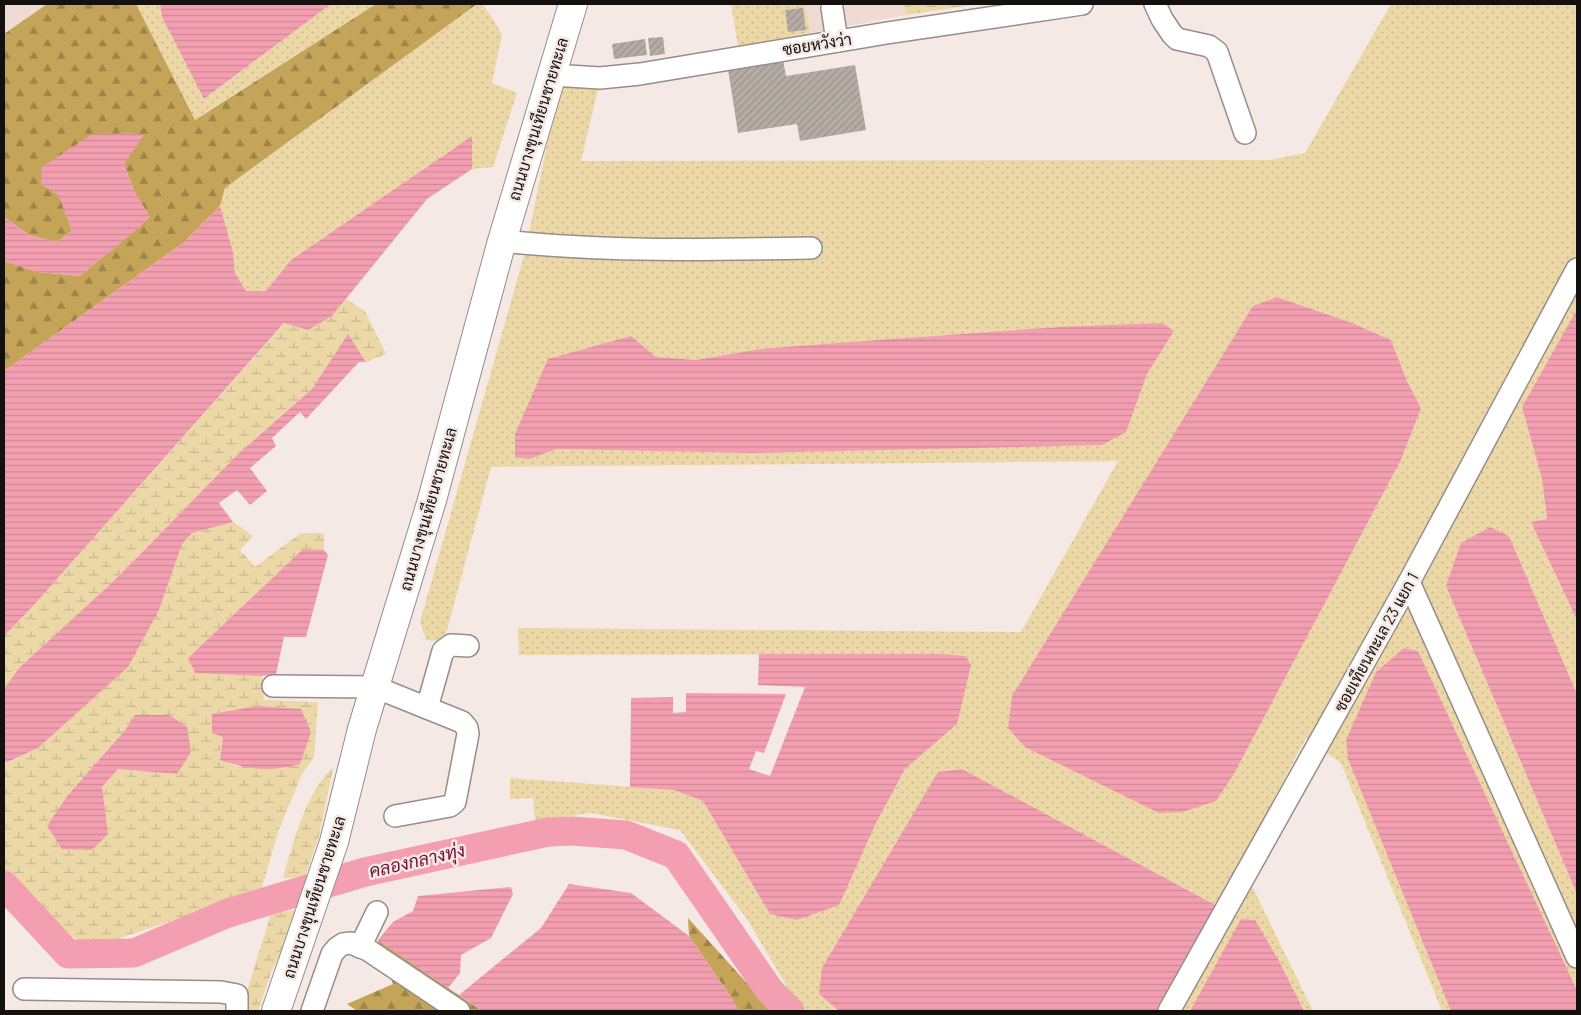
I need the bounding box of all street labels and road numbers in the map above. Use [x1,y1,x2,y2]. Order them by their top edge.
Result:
street label: ซอยหวังว่า [781,29,853,58]
street label: ถนนบางขุนเทียนชายทะเล [503,35,574,204]
street label: ถนนบางขุนเทียนชายทะเล [394,425,463,594]
street label: ซอยเทียนทะเล 23 แยก 1 [1329,568,1422,715]
street label: ถนนบางขุนเทียนชายทะเล [277,813,352,981]

